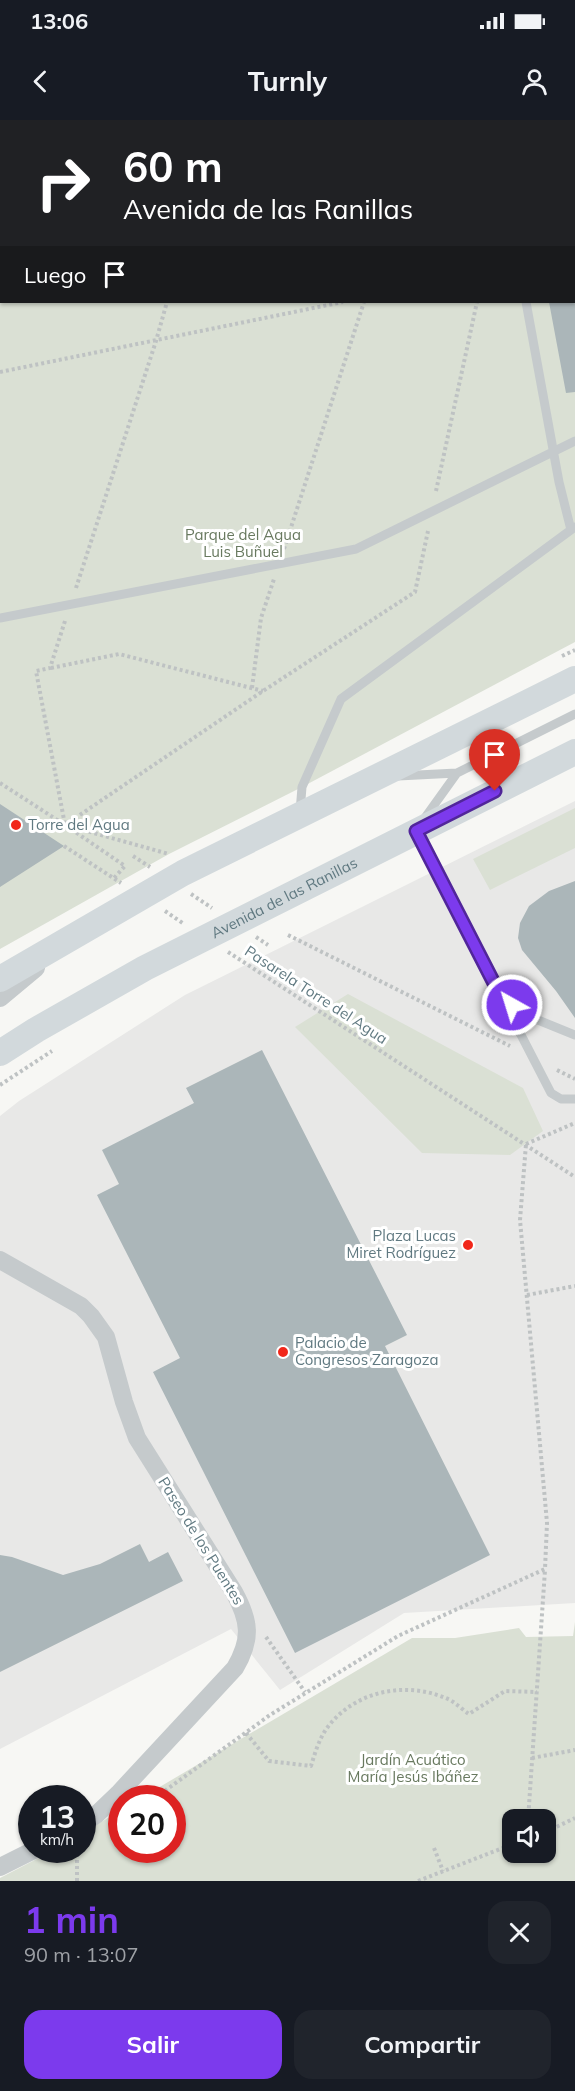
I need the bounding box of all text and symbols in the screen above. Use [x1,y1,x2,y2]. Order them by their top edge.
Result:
text: 13:06 [30,7,88,35]
text: Turnly [248,64,327,98]
icon: back [24,65,57,98]
icon: person [518,65,551,98]
text: 60 m [123,140,223,193]
icon: right [24,144,102,222]
text: Avenida de las Ranillas [123,192,413,226]
icon: arrive [98,258,131,291]
text: Luego [24,261,86,289]
park label: Parque del Agua Luis Buñuel [185,525,301,561]
pin [469,729,520,791]
icon: arrive [478,738,511,771]
place label: Torre del Agua [28,815,130,834]
marker: Torre del Agua [9,818,23,832]
street label: Avenida de las Ranillas [208,853,360,942]
street label: Pasarela Torre del Agua [241,941,391,1048]
position arrow [480,973,544,1037]
place label: Plaza Lucas Miret Rodríguez [346,1226,456,1262]
marker: Plaza Lucas Miret Rodríguez [461,1238,475,1252]
place label: Palacio de Congresos Zaragoza [295,1333,438,1369]
marker: Palacio de Congresos Zaragoza [276,1345,290,1359]
street label: Paseo de los Puentes [154,1473,248,1608]
park label: Jardín Acuático María Jesús Ibáñez [348,1750,479,1786]
speed limit sign: 20 [108,1785,186,1863]
text: 13 [39,1798,75,1836]
map controls [502,1809,556,1863]
button: sound [502,1809,556,1863]
text: km/h [40,1830,74,1849]
text: 1 min [24,1897,119,1942]
button: close [488,1901,551,1964]
text: 90 m · 13:07 [24,1942,138,1967]
button: Salir [24,2010,282,2079]
button: Compartir [294,2010,551,2079]

